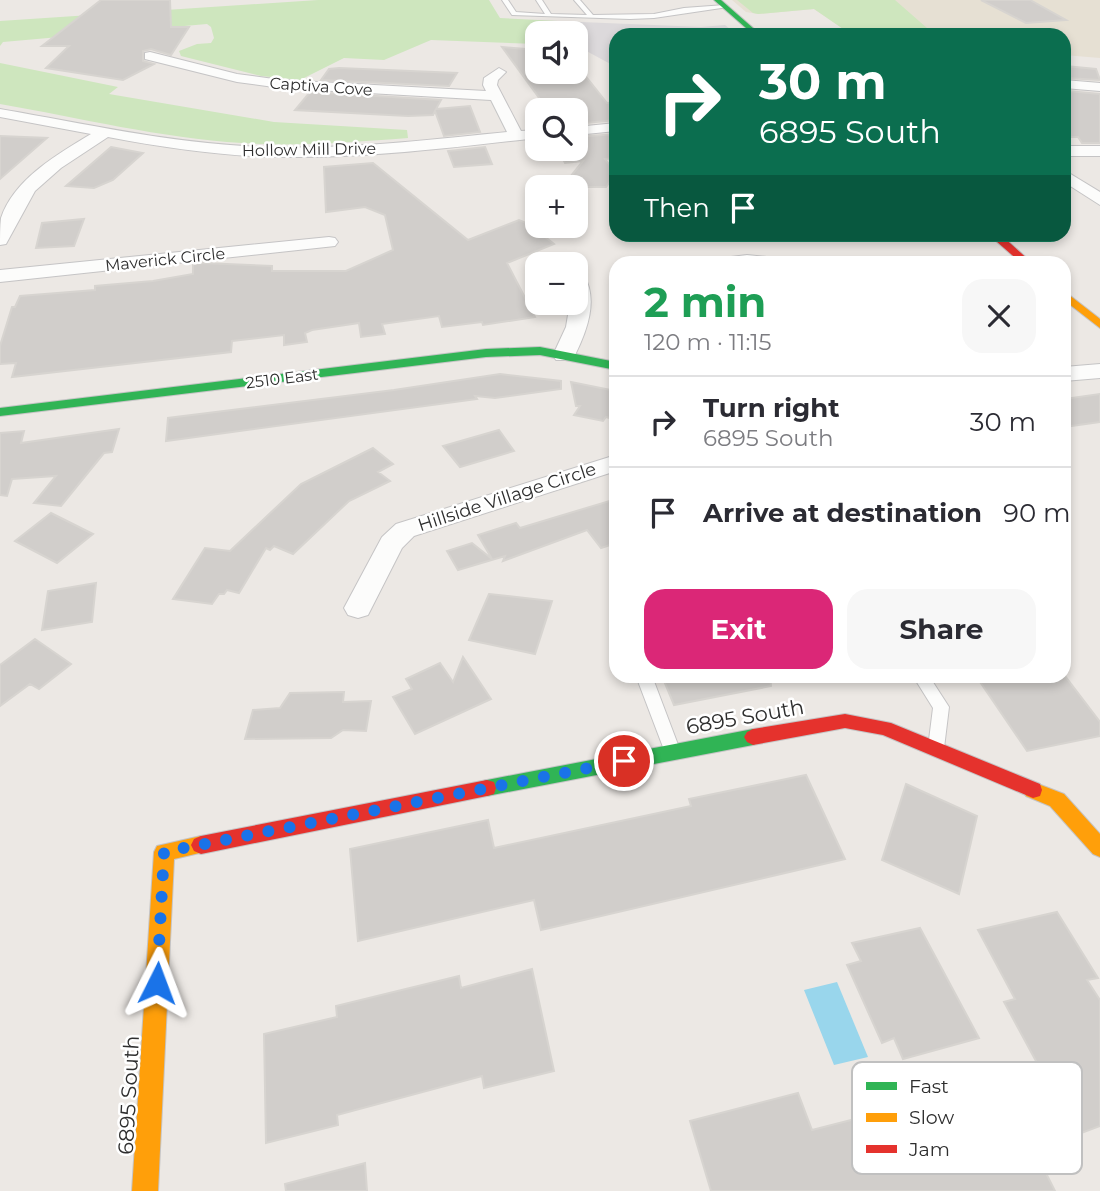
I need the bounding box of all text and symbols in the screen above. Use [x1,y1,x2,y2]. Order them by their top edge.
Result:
map controls [525,21,588,315]
button: sound [525,21,588,84]
text: 30 m [759,52,887,111]
icon: right [644,56,735,147]
street label: Captiva Cove [269,73,373,100]
button: search [525,98,588,161]
text: 6895 South [759,112,941,151]
street label: Hollow Mill Drive [242,139,376,160]
button: + [525,175,588,238]
icon: arrive [724,189,762,227]
text: Then [644,192,710,224]
street label: Maverick Circle [104,244,226,275]
button: − [525,252,588,315]
text: 2 min [644,276,766,328]
button: close [962,279,1036,353]
text: 120 m · 11:15 [644,328,772,356]
street label: 2510 East [245,365,320,392]
text: Turn right [703,392,839,424]
icon: right [644,403,682,441]
text: 30 m [970,406,1036,438]
text: 6895 South [703,424,834,452]
street label: Hillside Village Circle [415,458,599,536]
icon: arrive [644,494,682,532]
text: Arrive at destination [703,497,982,529]
text: 90 m [1003,497,1071,529]
button: Exit [644,589,833,669]
button: Share [847,589,1036,669]
street label: 6895 South [684,694,806,739]
pin [594,731,654,791]
icon: arrive [605,742,643,780]
position arrow [120,946,194,1020]
street label: 6895 South [113,1035,144,1155]
legend [852,1062,1082,1174]
text: Fast [909,1075,949,1098]
text: Slow [909,1106,954,1129]
text: Jam [908,1138,950,1161]

